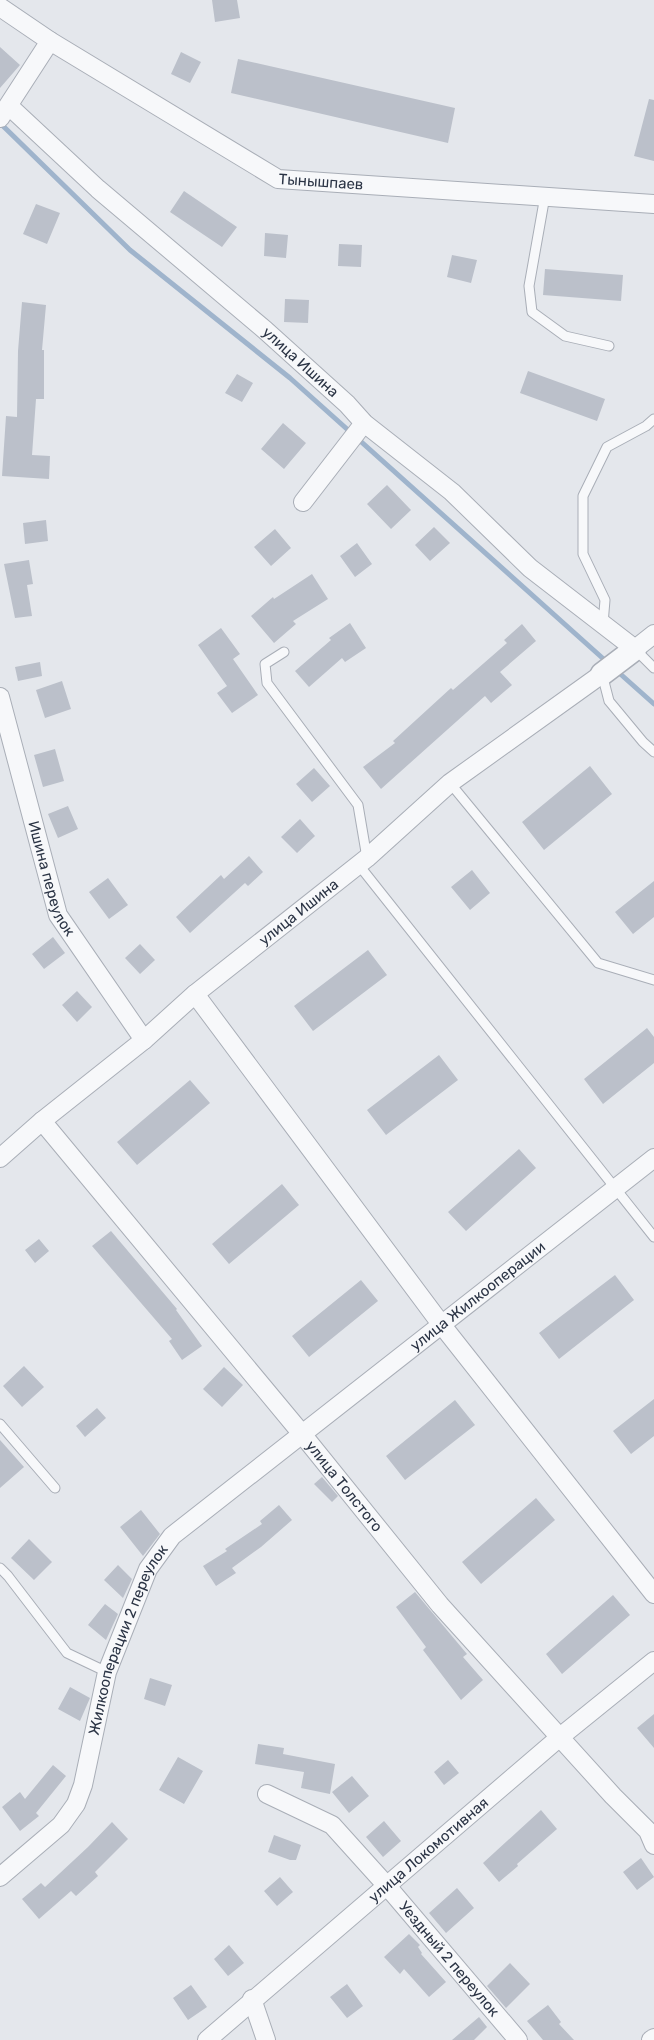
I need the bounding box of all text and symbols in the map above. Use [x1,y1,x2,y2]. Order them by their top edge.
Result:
street label: Тынышпаев [278,170,364,194]
street label: улица Ишина [259,323,342,401]
street label: Ишина переулок [24,819,79,940]
street label: улица Ишина [255,875,342,949]
street label: улица Жилкооперации [407,1238,549,1355]
street label: улица Толстого [302,1437,386,1536]
street label: Жилкооперации 2 переулок [85,1541,172,1737]
street label: улица Локомотивная [365,1793,492,1906]
street label: Уездный 2 переулок [395,1898,503,2020]

